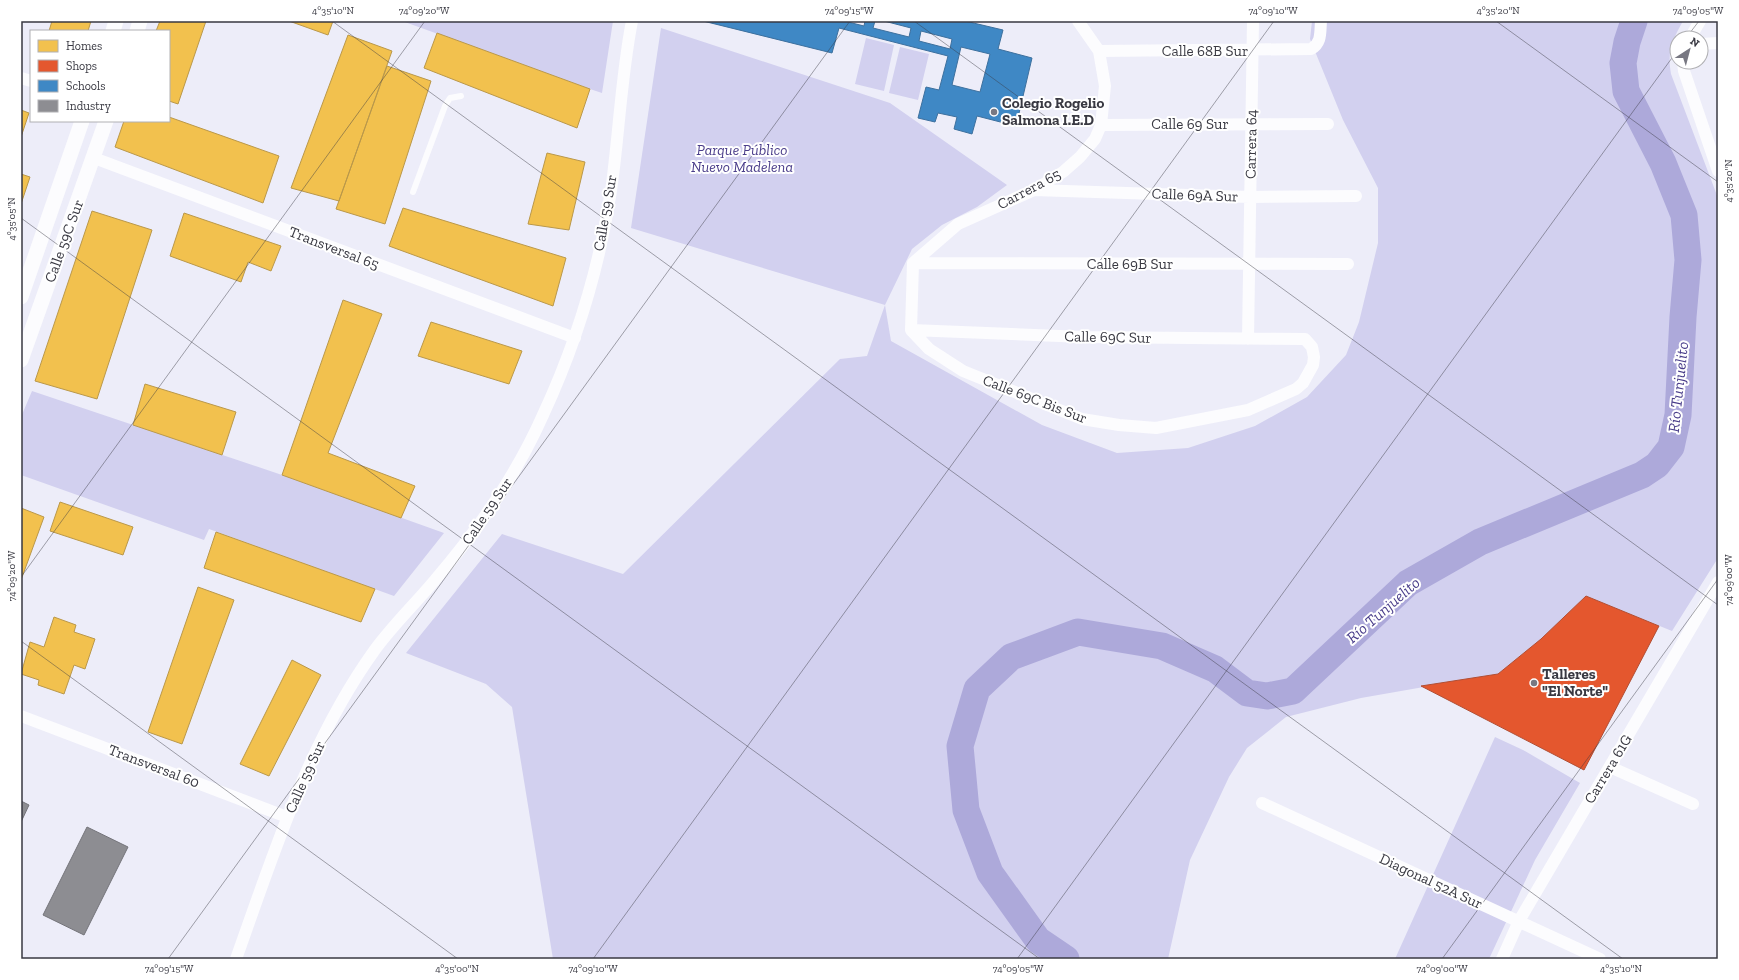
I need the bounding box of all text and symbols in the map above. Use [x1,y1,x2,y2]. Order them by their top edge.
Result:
text: 4°35'10"N [312,5,354,17]
text: 74°09'20"W [399,5,450,17]
text: 74°09'15"W [825,5,874,17]
text: 74°09'10"W [1248,5,1298,17]
text: 4°35'20"N [1476,5,1520,17]
text: 74°09'05"W [1673,5,1724,17]
legend [30,30,170,122]
north arrow [1669,30,1709,70]
text: N [1687,35,1702,50]
text: Homes [66,39,102,53]
street label: Calle 68B Sur [1162,42,1248,60]
text: Shops [66,59,97,73]
text: Schools [66,79,105,93]
place label: Colegio Rogelio Salmona I.E.D [1002,94,1105,129]
text: Industry [66,99,112,113]
marker: Colegio Rogelio Salmona I.E.D [989,107,999,117]
street label: Carrera 64 [1241,109,1261,179]
street label: Calle 69 Sur [1151,115,1229,133]
park label: Parque Público Nuevo Madelena [691,141,793,176]
text: 4°35'20"N [1723,159,1735,203]
street label: Carrera 65 [994,165,1064,213]
street label: Calle 59 Sur [589,173,621,253]
street label: Calle 69A Sur [1151,184,1239,206]
text: 4°35'05"N [6,197,18,241]
street label: Calle 59C Sur [41,197,87,285]
street label: Transversal 65 [286,223,382,274]
street label: Calle 69B Sur [1087,255,1173,273]
street label: Calle 69C Sur [1064,327,1152,347]
water label: Río Tunjuelito [1664,341,1692,433]
street label: Calle 69C Bis Sur [980,371,1090,427]
street label: Calle 59 Sur [458,474,516,548]
text: 74°09'20"W [6,550,18,601]
text: 74°09'00"W [1723,554,1735,606]
water label: Río Tunjuelito [1342,573,1424,647]
place label: Talleres "El Norte" [1542,665,1608,700]
marker: Talleres "El Norte" [1529,678,1539,688]
street label: Carrera 61G [1580,731,1636,807]
street label: Calle 59 Sur [281,738,329,816]
street label: Transversal 60 [106,740,202,792]
street label: Diagonal 52A Sur [1376,849,1486,913]
text: 74°09'15"W [145,963,194,975]
text: 4°35'00"N [435,963,479,975]
text: 74°09'10"W [568,963,618,975]
text: 74°09'05"W [993,963,1044,975]
text: 74°09'00"W [1416,963,1468,975]
text: 4°35'10"N [1600,963,1642,975]

